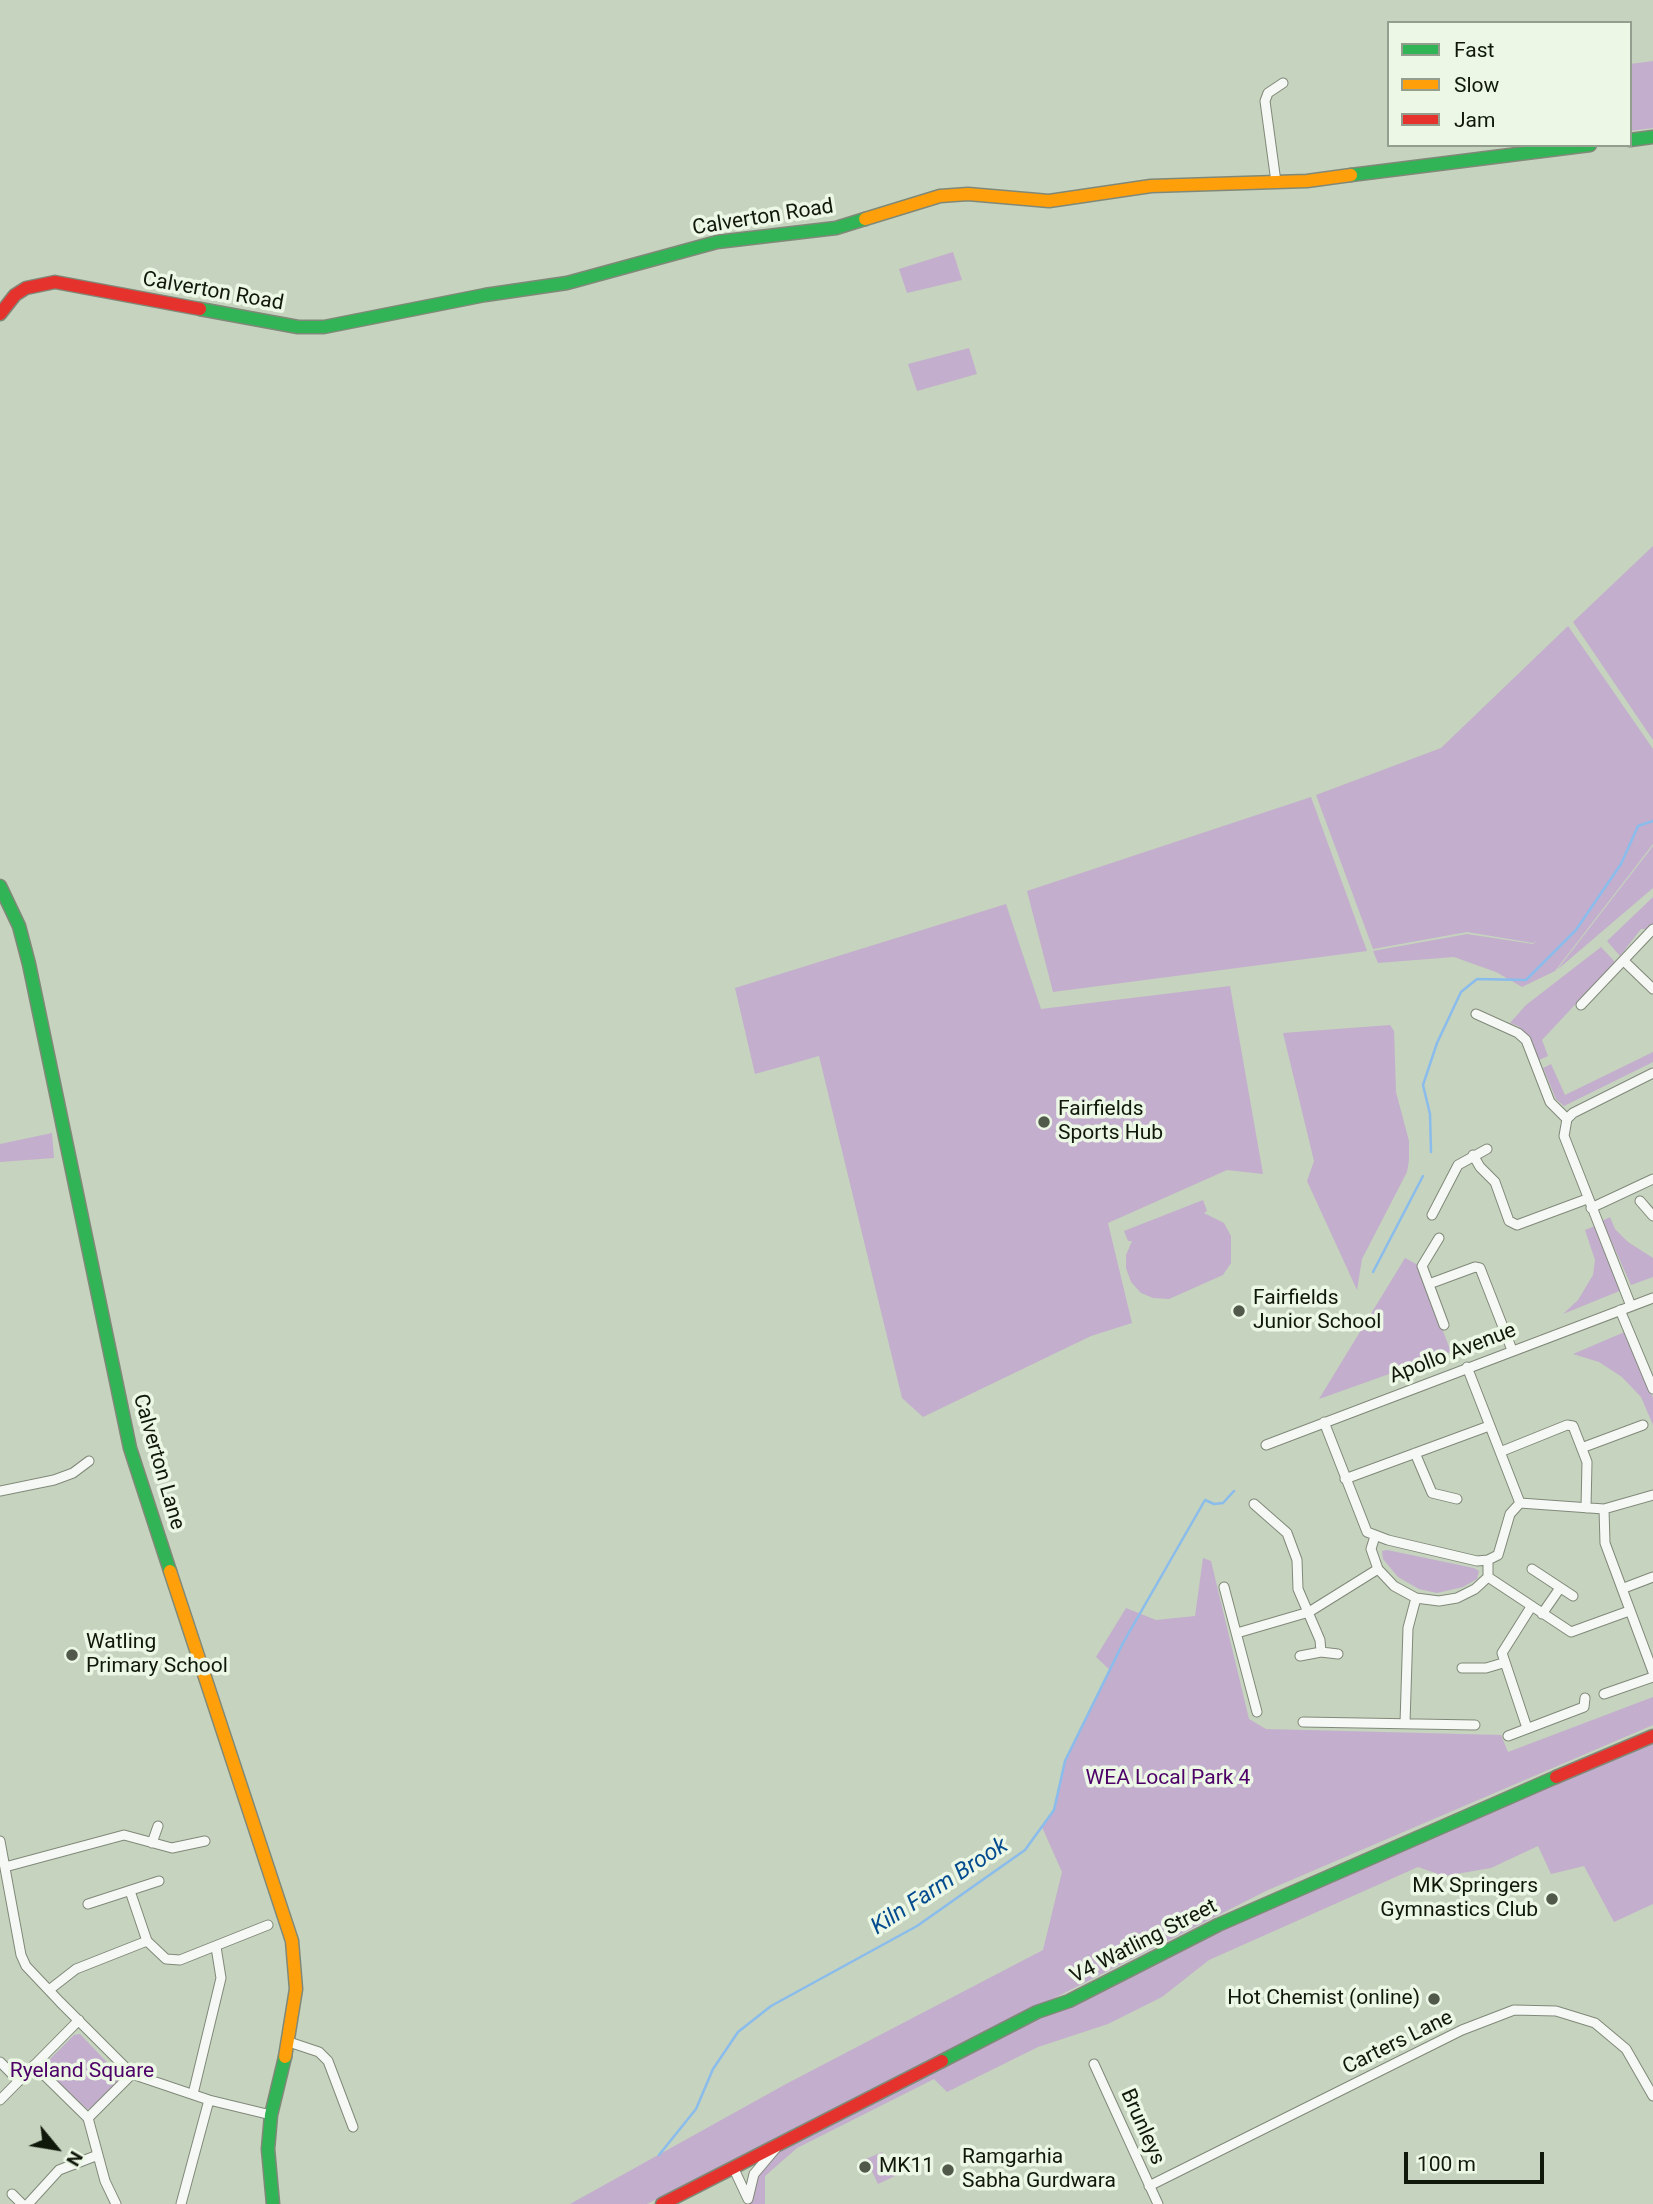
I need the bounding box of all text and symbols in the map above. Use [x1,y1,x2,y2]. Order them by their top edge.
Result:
legend [1387,21,1632,147]
text: Fast [1454,38,1494,62]
text: Slow [1454,73,1499,97]
text: Jam [1454,108,1495,132]
street label: Calverton Road [691,194,835,242]
street label: Calverton Road [141,267,285,317]
place label: Fairfields Sports Hub [1058,1097,1163,1147]
marker: Fairfields Sports Hub [1036,1114,1052,1130]
place label: Fairfields Junior School [1253,1286,1381,1336]
marker: Fairfields Junior School [1231,1303,1247,1319]
street label: Apollo Avenue [1386,1318,1520,1390]
street label: Calverton Lane [127,1391,189,1533]
place label: Watling Primary School [86,1630,228,1680]
marker: Watling Primary School [64,1647,80,1663]
park label: WEA Local Park 4 [1086,1766,1250,1792]
water label: Kiln Farm Brook [866,1832,1014,1942]
place label: MK Springers Gymnastics Club [1380,1874,1538,1924]
marker: MK Springers Gymnastics Club [1544,1891,1560,1907]
street label: V4 Watling Street [1066,1894,1222,1990]
place label: Hot Chemist (online) [1227,1986,1420,2012]
marker: Hot Chemist (online) [1426,1991,1442,2007]
street label: Carters Lane [1339,2006,1457,2080]
park label: Ryeland Square [10,2059,154,2085]
street label: Brunleys [1114,2085,1170,2169]
north arrow [21,2113,91,2183]
scale bar [1408,2138,1548,2182]
place label: Ramgarhia Sabha Gurdwara [962,2145,1116,2195]
text: N [61,2147,88,2170]
text: 100 m [1417,2152,1476,2176]
place label: MK11 [879,2154,934,2180]
marker: MK11 [857,2159,873,2175]
marker: Ramgarhia Sabha Gurdwara [940,2162,956,2178]

